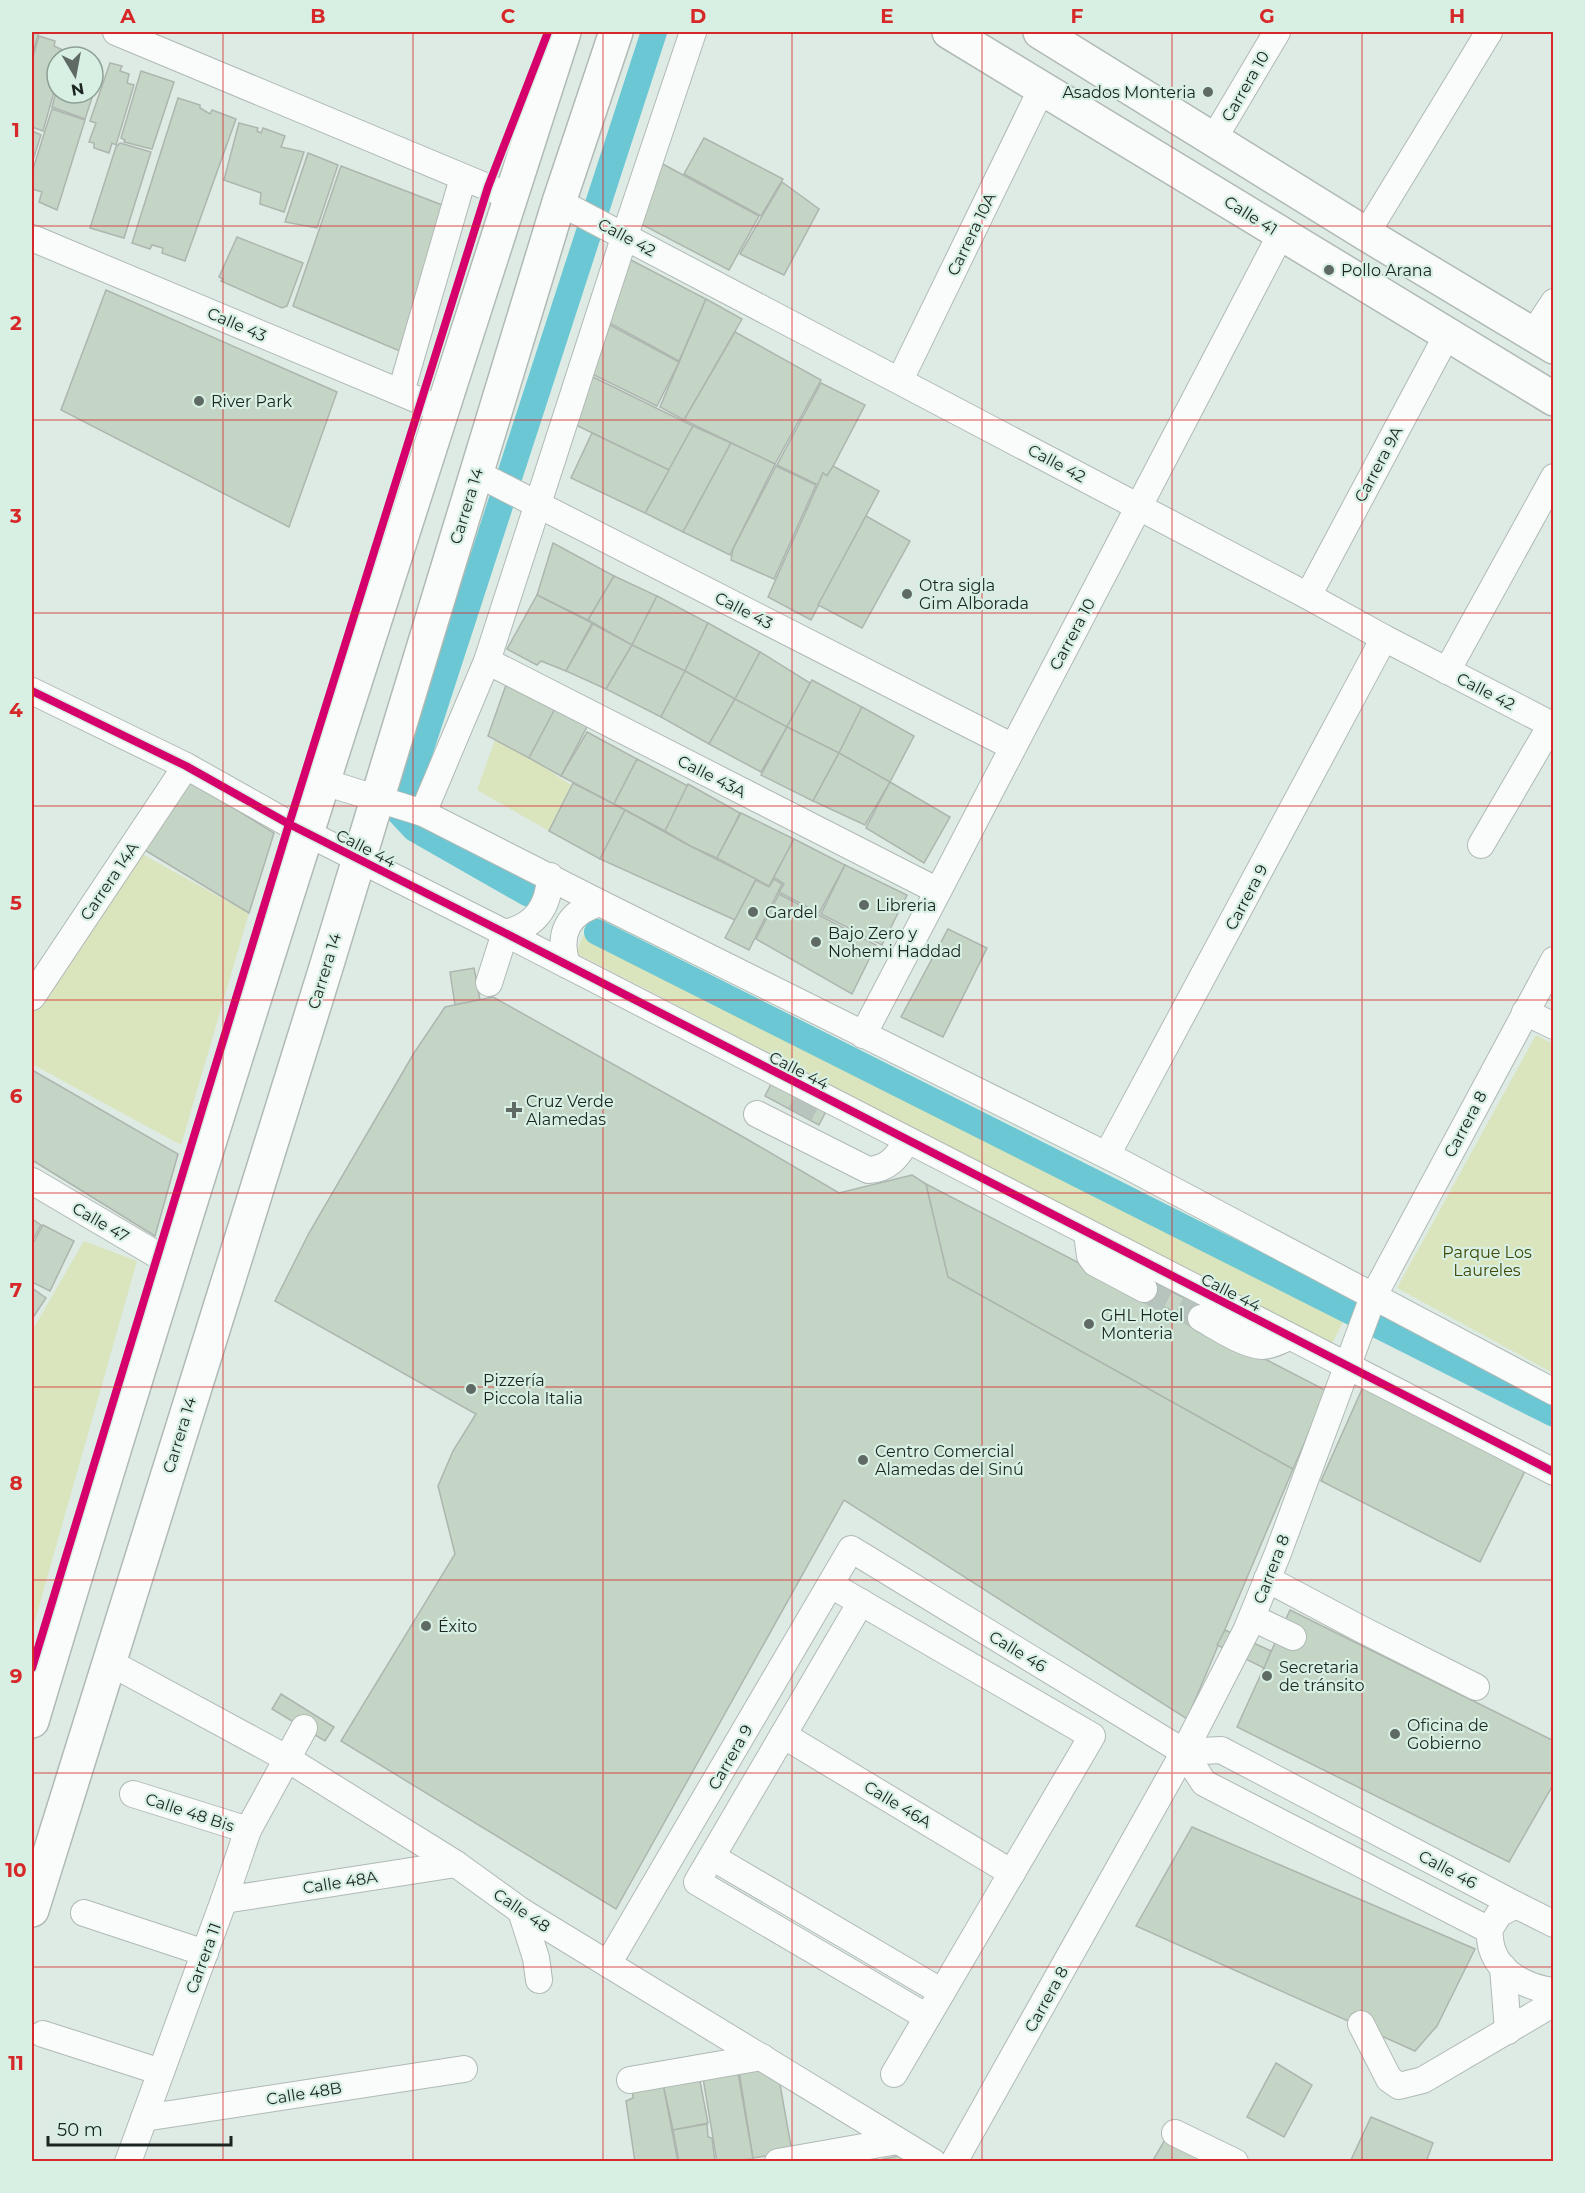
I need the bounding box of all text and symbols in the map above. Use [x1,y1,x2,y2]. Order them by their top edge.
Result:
text: A [119,4,136,28]
text: B [310,4,326,28]
text: C [501,4,516,28]
text: D [690,4,706,28]
text: E [880,4,894,28]
text: F [1071,4,1084,28]
text: G [1259,4,1275,28]
text: H [1449,4,1465,28]
north arrow [45,45,105,105]
street label: Carrera 10 [1218,47,1273,125]
text: N [69,79,86,100]
place label: Asados Monteria [1062,83,1196,102]
marker: Asados Monteria [1201,85,1215,99]
text: 1 [12,118,20,142]
street label: Carrera 10A [943,189,1000,279]
street label: Calle 41 [1221,192,1281,239]
street label: Calle 42 [595,214,659,261]
place label: Pollo Arana [1341,261,1432,280]
marker: Pollo Arana [1322,263,1336,277]
street label: Calle 43 [204,304,269,345]
text: 2 [10,311,22,335]
place label: River Park [211,392,293,411]
marker: River Park [192,394,206,408]
street label: Carrera 9A [1350,423,1407,505]
street label: Calle 42 [1025,440,1089,487]
street label: Carrera 14 [446,465,487,547]
text: 3 [9,504,22,528]
place label: Otra sigla Gim Alborada [919,576,1029,613]
marker: Otra sigla Gim Alborada [900,587,914,601]
street label: Calle 43 [712,588,776,633]
street label: Carrera 10 [1046,595,1099,673]
street label: Calle 42 [1453,669,1518,714]
text: 4 [9,698,23,722]
street label: Calle 43A [674,751,750,802]
street label: Calle 44 [333,825,399,872]
street label: Carrera 14A [76,838,143,924]
street label: Carrera 9 [1221,861,1272,933]
text: 5 [10,891,22,915]
place label: Libreria [876,896,937,915]
marker: Libreria [857,898,871,912]
place label: Gardel [765,903,818,922]
marker: Gardel [746,905,760,919]
place label: Bajo Zero y Nohemi Haddad [828,924,961,961]
street label: Carrera 14 [304,930,345,1012]
marker: Bajo Zero y Nohemi Haddad [809,935,823,949]
street label: Calle 44 [766,1047,832,1094]
text: 6 [10,1084,23,1108]
street label: Carrera 8 [1440,1088,1491,1161]
place label: Cruz Verde Alamedas [526,1092,614,1129]
marker: Cruz Verde Alamedas [507,1103,521,1117]
street label: Calle 47 [69,1199,132,1246]
park label: Parque Los Laureles [1442,1243,1532,1280]
street label: Calle 44 [1198,1269,1264,1316]
text: 7 [10,1278,22,1302]
place label: GHL Hotel Monteria [1101,1306,1183,1343]
marker: GHL Hotel Monteria [1082,1317,1096,1331]
place label: Pizzería Piccola Italia [483,1371,583,1408]
marker: Pizzería Piccola Italia [464,1382,478,1396]
street label: Carrera 14 [159,1394,200,1476]
place label: Centro Comercial Alamedas del Sinú [875,1442,1024,1479]
marker: Centro Comercial Alamedas del Sinú [856,1453,870,1467]
text: 8 [9,1471,23,1495]
street label: Carrera 8 [1250,1532,1293,1606]
place label: Éxito [438,1617,477,1636]
marker: Éxito [419,1619,433,1633]
street label: Calle 46 [986,1627,1050,1676]
place label: Secretaria de tránsito [1279,1658,1364,1695]
text: 9 [10,1664,22,1688]
marker: Secretaria de tránsito [1260,1669,1274,1683]
place label: Oficina de Gobierno [1407,1716,1488,1753]
street label: Carrera 9 [704,1721,757,1793]
marker: Oficina de Gobierno [1388,1727,1402,1741]
street label: Calle 46A [861,1777,935,1832]
street label: Calle 48 Bis [143,1789,237,1836]
street label: Calle 46 [1415,1846,1480,1893]
text: 10 [5,1858,27,1882]
street label: Calle 48A [301,1867,379,1898]
street label: Calle 48 [490,1885,554,1936]
street label: Carrera 11 [182,1920,225,1996]
street label: Carrera 8 [1021,1963,1072,2036]
text: 11 [8,2051,24,2075]
street label: Calle 48B [265,2078,343,2109]
scale bar [48,2109,231,2147]
text: 50 m [57,2119,103,2141]

